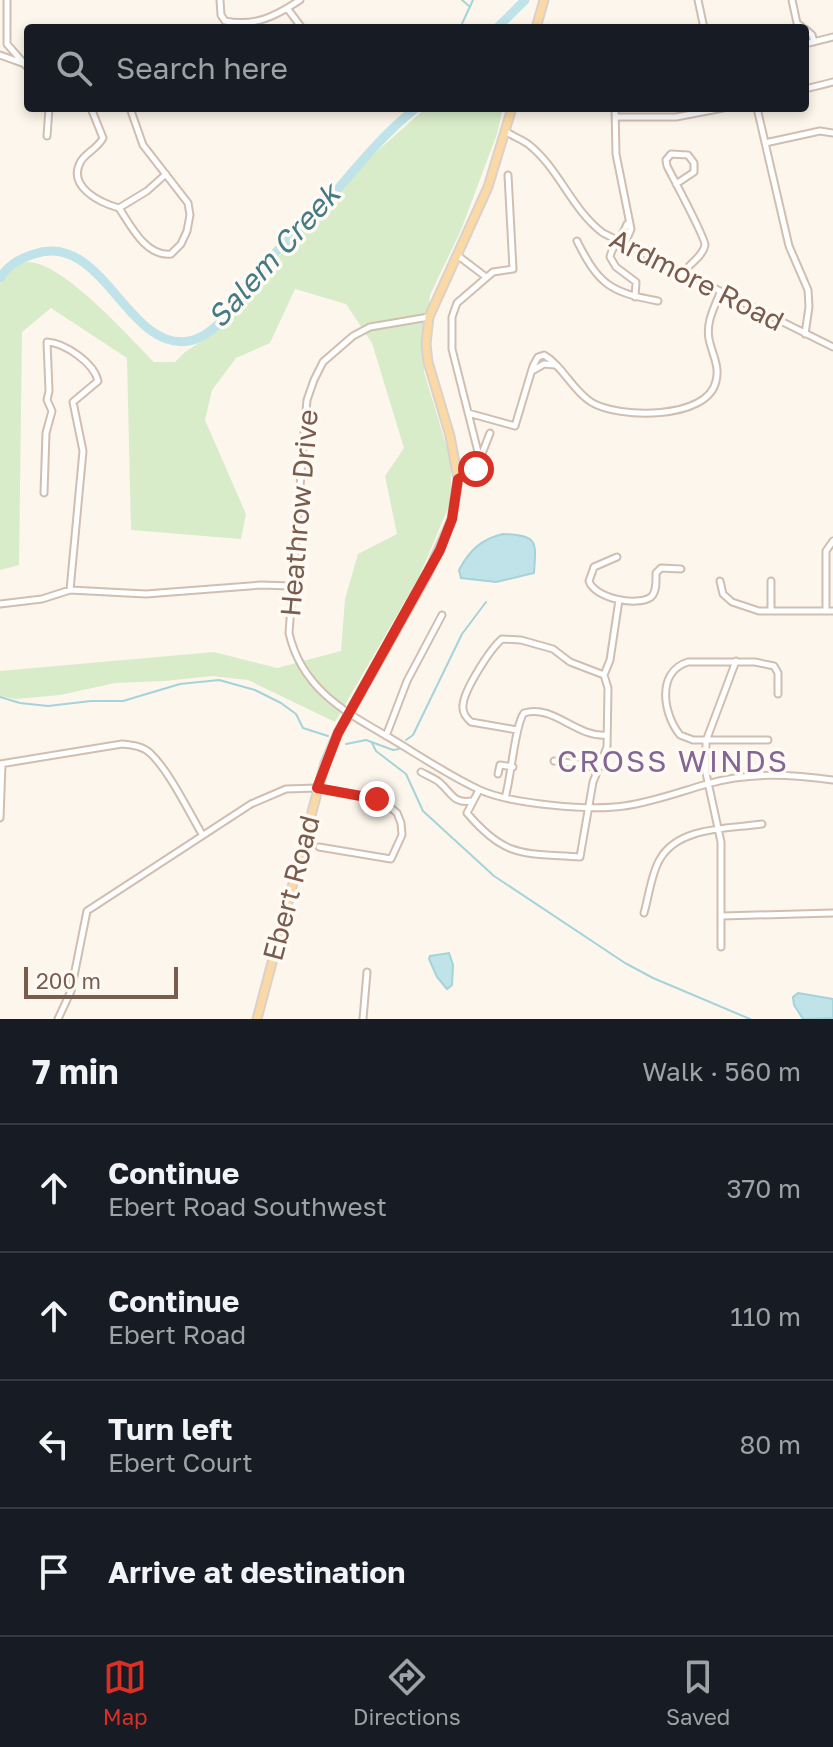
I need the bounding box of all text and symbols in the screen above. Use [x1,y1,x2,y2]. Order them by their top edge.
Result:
search box [24,24,809,112]
icon: search [52,46,96,90]
text: Search here [116,50,288,86]
water label: Salem Creek [200,174,349,334]
street label: Ardmore Road [605,222,790,338]
street label: Heathrow Drive [273,408,324,618]
route start [458,451,494,487]
district label: CROSS WINDS [557,743,789,779]
route end [359,781,395,817]
street label: Ebert Road [255,812,326,964]
scale bar [24,963,178,999]
text: 200 m [36,967,101,994]
text: 7 min [32,1051,119,1091]
text: Walk · 560 m [642,1056,801,1087]
text: Continue [108,1155,239,1191]
icon: ahead [32,1166,76,1210]
text: 370 m [726,1173,801,1204]
text: Ebert Road Southwest [108,1191,387,1222]
text: Continue [108,1283,239,1319]
icon: ahead [32,1294,76,1338]
text: 110 m [730,1301,801,1332]
text: Ebert Road [108,1319,246,1350]
text: Turn left [108,1411,233,1447]
icon: left [32,1422,76,1466]
text: 80 m [740,1429,801,1460]
text: Ebert Court [108,1447,253,1478]
icon: arrive [32,1550,76,1594]
text: Arrive at destination [108,1554,405,1590]
tab: Map [103,1655,148,1730]
tab: Directions [353,1655,461,1730]
tab: Saved [666,1655,730,1730]

